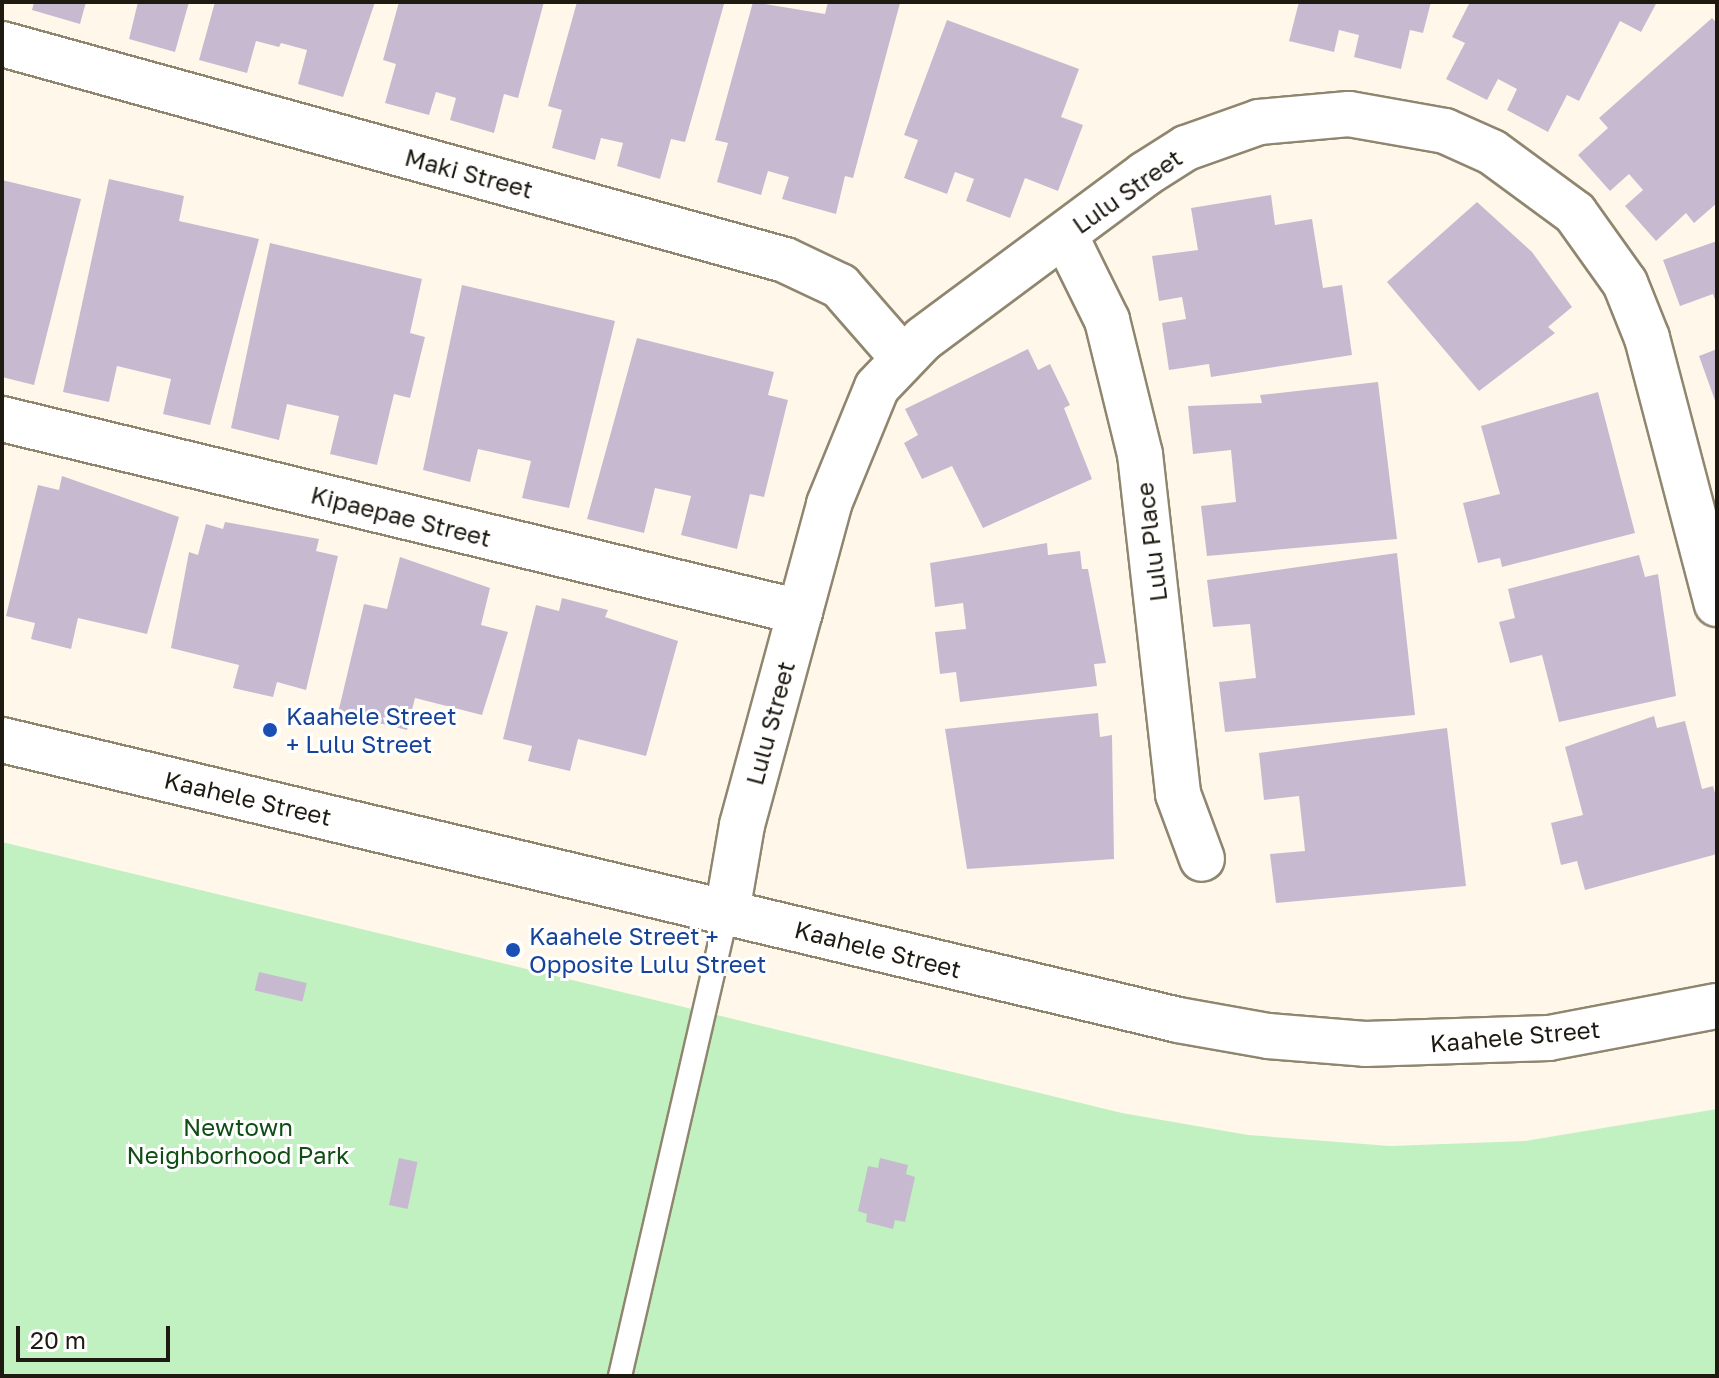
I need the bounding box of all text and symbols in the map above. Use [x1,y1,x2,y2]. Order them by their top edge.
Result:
street label: Maki Street [402,142,536,204]
street label: Lulu Street [1067,143,1187,239]
street label: Kipaepae Street [308,480,494,552]
street label: Lulu Place [1129,481,1173,603]
street label: Lulu Street [740,658,800,788]
place label: Kaahele Street + Lulu Street [286,702,457,758]
marker: Kaahele Street + Lulu Street [261,721,279,739]
street label: Kaahele Street [162,765,334,831]
street label: Kaahele Street [792,914,964,984]
place label: Kaahele Street + Opposite Lulu Street [529,922,766,978]
marker: Kaahele Street + Opposite Lulu Street [504,941,522,959]
street label: Kaahele Street [1429,1014,1601,1058]
park label: Newtown Neighborhood Park [127,1113,349,1169]
scale bar [20,1310,174,1360]
text: 20 m [30,1325,86,1354]

